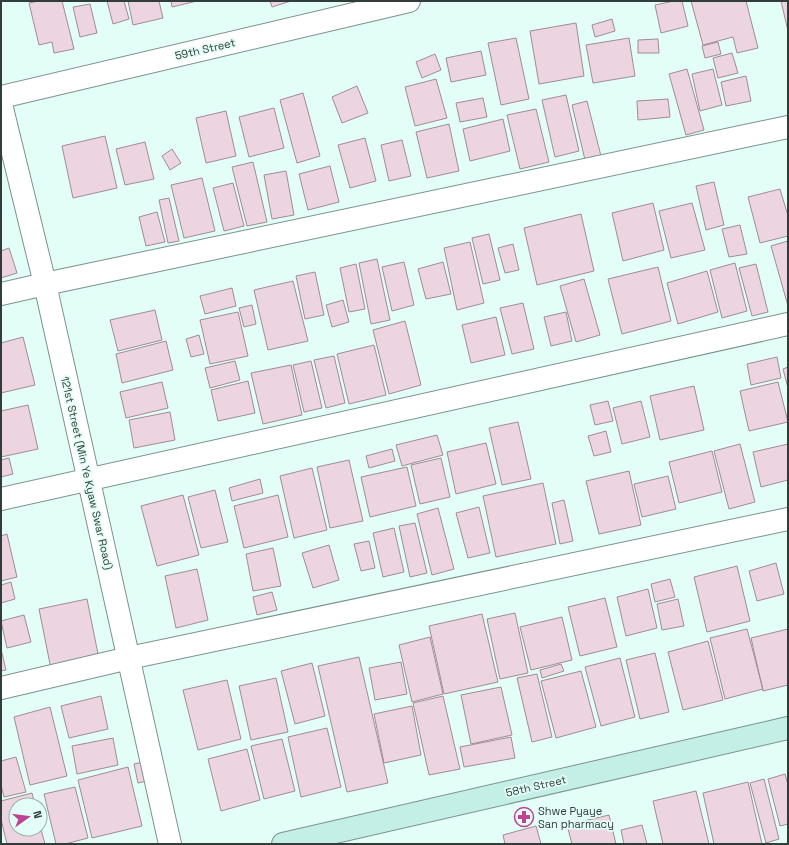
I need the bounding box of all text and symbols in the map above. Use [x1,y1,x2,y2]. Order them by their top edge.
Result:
street label: 59th Street [173,35,237,63]
street label: 121st Street (Min Ye Kyaw Swar Road) [58,375,116,571]
street label: 58th Street [504,772,568,800]
north arrow [8,797,48,837]
place label: Shwe Pyaye San pharmacy [538,804,614,831]
pharmacy icon: Shwe Pyaye San pharmacy [513,806,535,828]
text: N [30,809,45,820]

